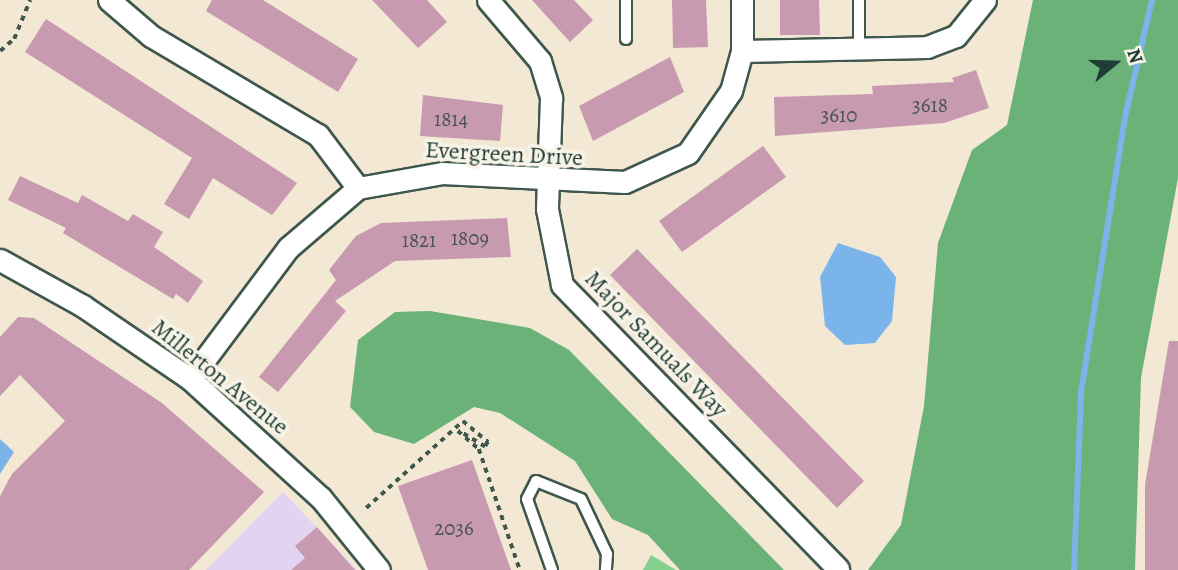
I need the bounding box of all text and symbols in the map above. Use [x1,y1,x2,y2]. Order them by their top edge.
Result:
north arrow [1080,28,1150,98]
text: N [1120,45,1149,67]
house number: 3618 [912,92,948,118]
house number: 3610 [821,102,857,128]
house number: 1814 [434,106,468,132]
street label: Evergreen Drive [424,135,584,173]
house number: 1809 [451,225,489,251]
house number: 1821 [402,227,436,253]
street label: Major Samuals Way [579,265,733,423]
street label: Millerton Avenue [146,313,294,441]
house number: 2036 [434,515,474,541]

